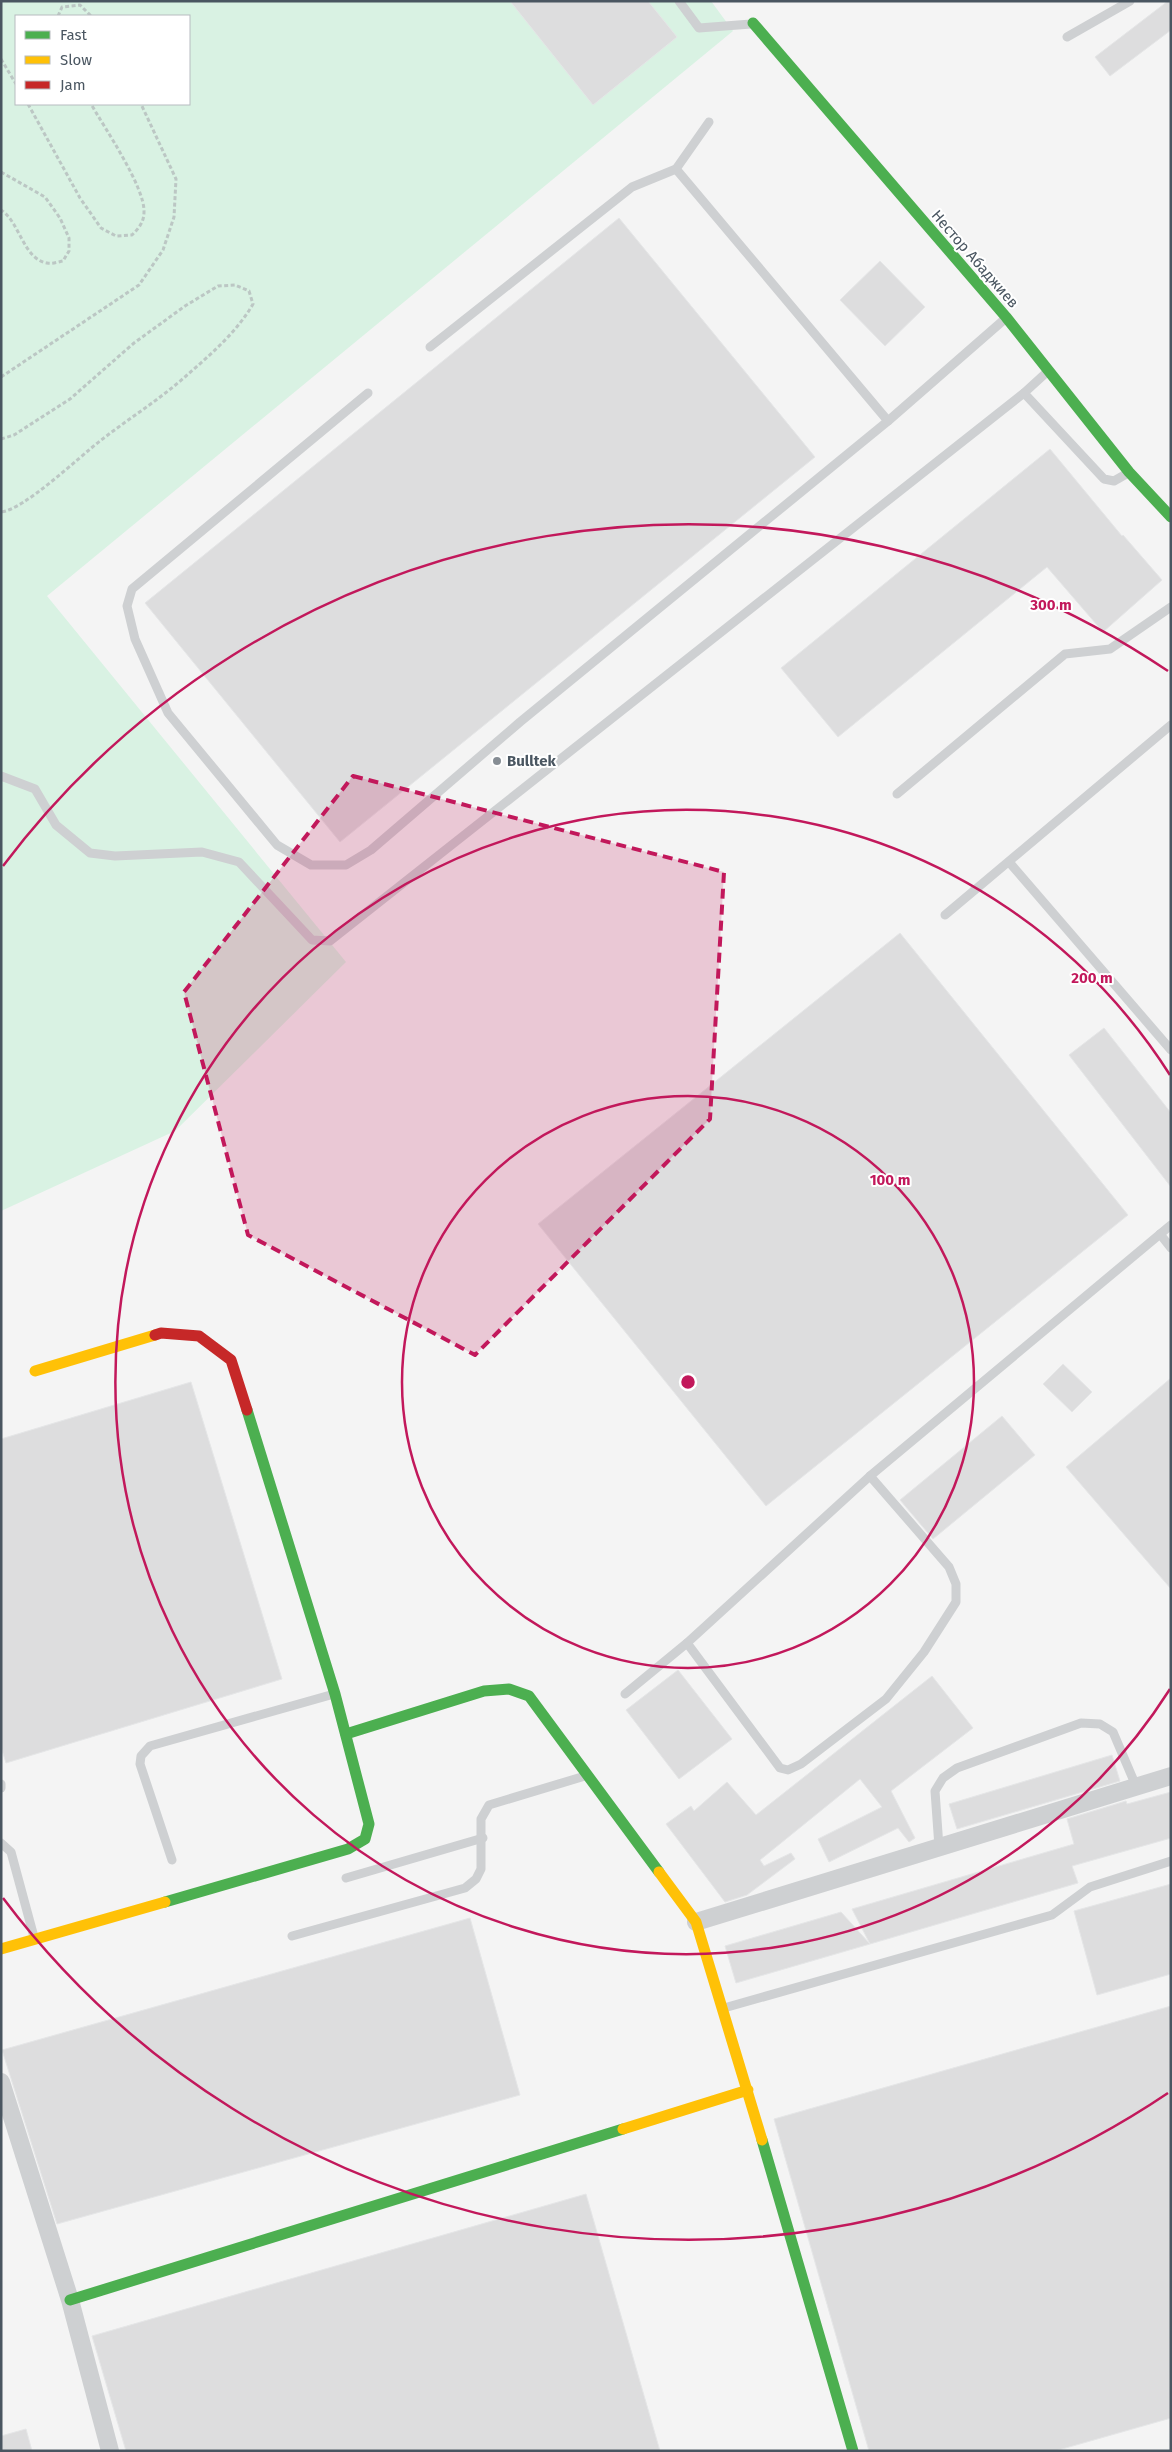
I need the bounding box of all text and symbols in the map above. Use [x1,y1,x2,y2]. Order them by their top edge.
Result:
legend [15,15,190,105]
text: Fast [60,26,87,44]
text: Slow [60,51,92,69]
text: Jam [60,76,86,94]
street label: Нестор Абаджиев [928,206,1022,312]
text: 300 m [1029,596,1072,614]
place label: Bulltek [507,752,557,770]
marker: Bulltek [491,755,503,767]
text: 200 m [1071,969,1113,987]
text: 100 m [870,1171,910,1189]
centre of rings [679,1373,697,1391]

